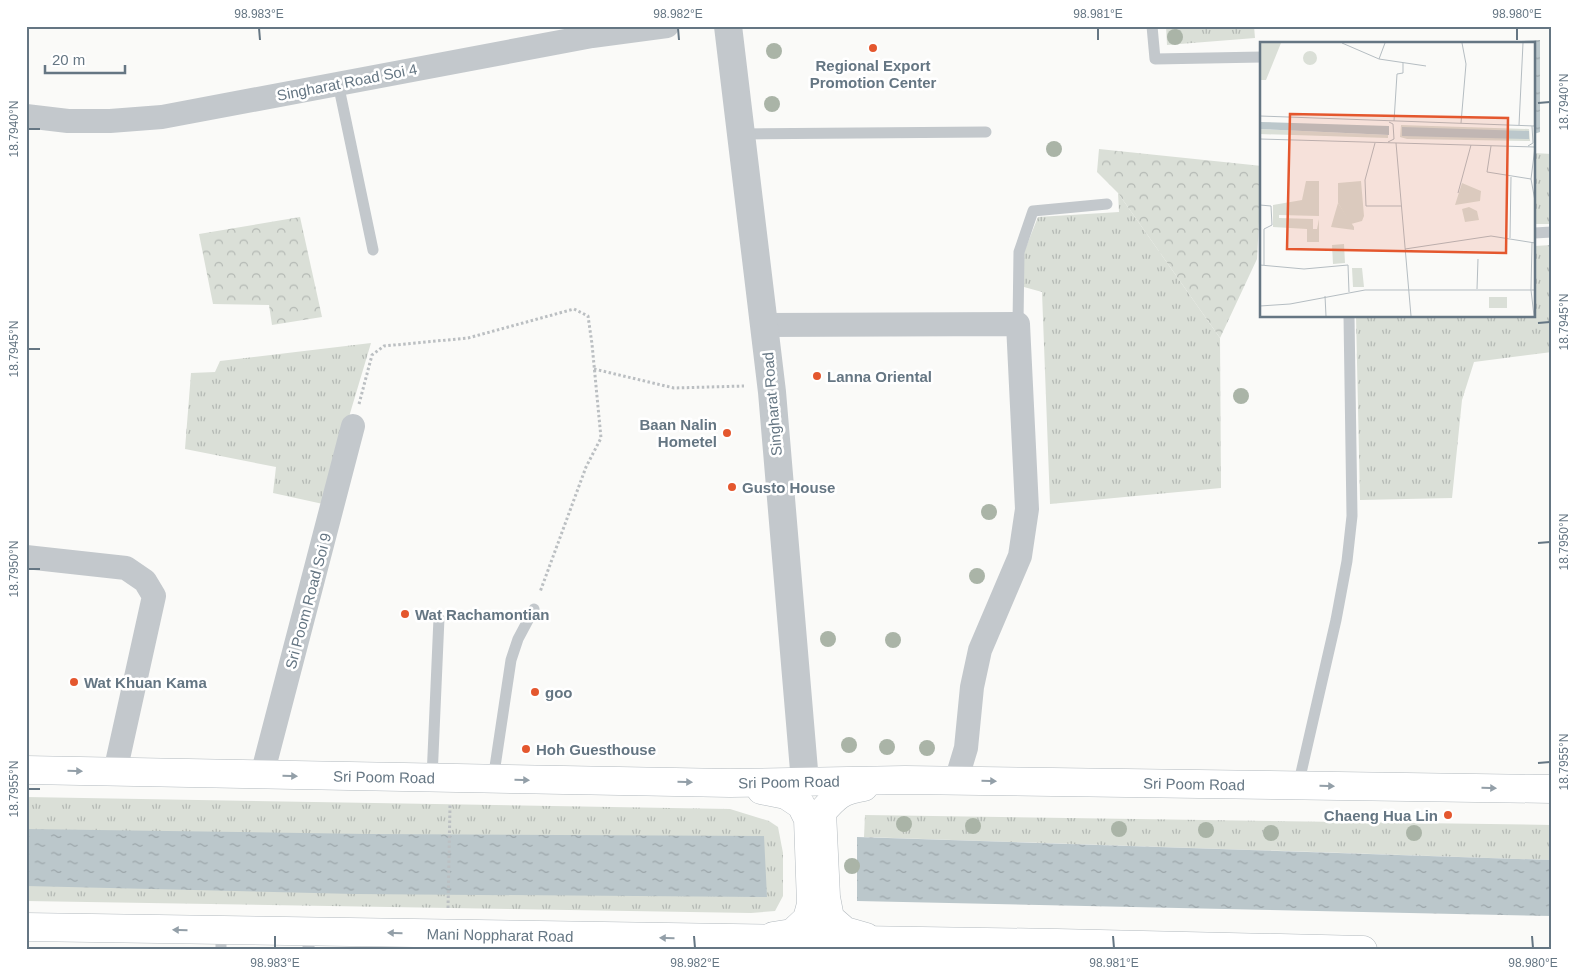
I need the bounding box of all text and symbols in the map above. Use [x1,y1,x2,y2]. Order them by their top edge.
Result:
text: 98.983°E [234,7,284,21]
text: 98.982°E [653,7,703,21]
text: 98.981°E [1073,7,1123,21]
text: 98.980°E [1492,7,1542,21]
scale bar [45,42,125,74]
marker: Regional Export Promotion Center [867,42,879,54]
inset map [1260,42,1536,318]
text: 20 m [52,51,85,68]
place label: Regional Export Promotion Center [810,57,936,91]
street label: Singharat Road Soi 4 [275,60,419,104]
text: 18.7940°N [1557,74,1571,130]
text: 18.7940°N [7,101,21,157]
text: 18.7945°N [1557,294,1571,350]
text: 18.7945°N [7,321,21,377]
street label: Singharat Road [759,351,785,457]
place label: Lanna Oriental [827,368,932,385]
marker: Lanna Oriental [811,370,823,382]
place label: Baan Nalin Hometel [639,416,717,450]
marker: Baan Nalin Hometel [721,427,733,439]
place label: Gusto House [742,479,835,496]
marker: Gusto House [726,481,738,493]
text: 18.7950°N [1557,514,1571,570]
street label: Sri Poom Road Soi 9 [282,531,334,671]
text: 18.7950°N [7,541,21,597]
place label: Wat Rachamontian [415,606,549,623]
marker: Wat Rachamontian [399,608,411,620]
place label: Wat Khuan Kama [84,674,207,691]
marker: Wat Khuan Kama [68,676,80,688]
place label: goo [545,684,573,701]
marker: goo [529,686,541,698]
text: 18.7955°N [1557,734,1571,790]
place label: Hoh Guesthouse [536,741,656,758]
marker: Hoh Guesthouse [520,743,532,755]
text: 18.7955°N [7,761,21,817]
one-way arrow [67,767,83,775]
street label: Sri Poom Road [333,768,435,786]
one-way arrow [282,772,298,780]
street label: Sri Poom Road [738,773,840,791]
street label: Sri Poom Road [1143,775,1245,793]
one-way arrow [515,776,531,784]
one-way arrow [981,777,997,785]
one-way arrow [677,778,693,786]
one-way arrow [1319,782,1335,790]
one-way arrow [1481,785,1497,793]
place label: Chaeng Hua Lin [1324,807,1438,824]
marker: Chaeng Hua Lin [1442,809,1454,821]
street label: Mani Noppharat Road [426,925,574,945]
one-way arrow [171,926,187,934]
one-way arrow [386,929,402,937]
one-way arrow [659,934,675,942]
text: 98.983°E [250,956,300,970]
text: 98.982°E [670,956,720,970]
text: 98.981°E [1089,956,1139,970]
text: 98.980°E [1508,956,1558,970]

